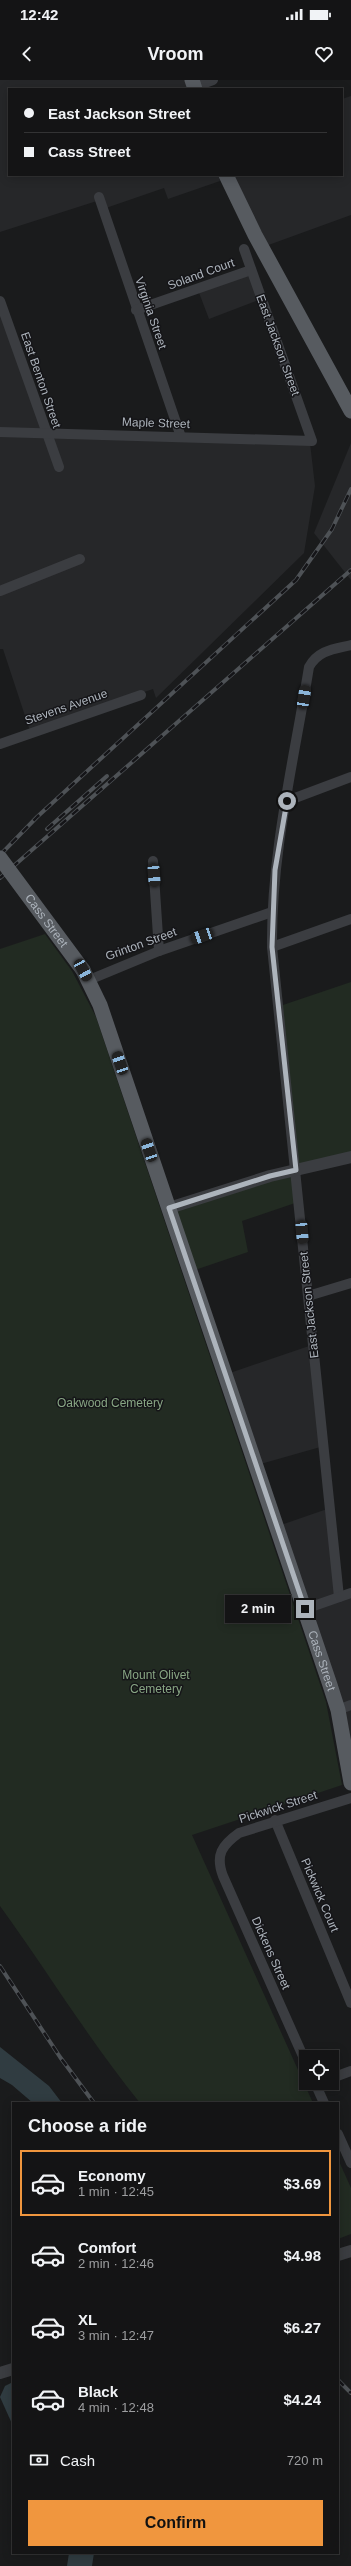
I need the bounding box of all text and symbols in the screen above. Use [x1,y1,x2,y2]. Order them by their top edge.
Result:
text: 12:42 [20,6,58,23]
icon: back [16,43,38,65]
icon: heart [313,43,335,65]
text: Vroom [147,44,204,64]
text: East Jackson Street [48,105,191,122]
text: Cass Street [48,143,131,160]
street label: Soland Court [166,255,237,293]
street label: Virginia Street [132,275,170,351]
street label: East Jackson Street [253,292,303,398]
street label: East Benton Street [18,330,64,431]
street label: Maple Street [122,415,191,431]
car [296,684,312,710]
street label: Stevens Avenue [23,686,109,728]
route start [278,792,296,810]
car [147,863,161,887]
street label: Cass Street [22,891,71,951]
street label: Grinton Street [104,924,179,963]
car [189,926,215,946]
car [72,957,94,983]
car [110,1050,130,1076]
car [139,1137,159,1163]
car [295,1220,309,1244]
street label: East Jackson Street [296,1251,322,1359]
park label: Oakwood Cemetery [57,1396,163,1410]
callout: 2 min [225,1595,291,1623]
route end [296,1600,314,1618]
text: 2 min [241,1601,275,1616]
street label: Cass Street [305,1629,339,1693]
park label: Mount Olivet Cemetery [122,1668,190,1696]
street label: Pickwick Street [237,1788,319,1826]
street label: Pickwick Court [298,1856,342,1935]
street label: Dickens Street [249,1915,294,1992]
map controls [299,2050,339,2090]
button: locate [299,2050,339,2090]
text: Choose a ride [28,2116,147,2136]
icon: car [30,2165,66,2201]
text: Economy [78,2167,146,2184]
text: $3.69 [283,2175,321,2192]
text: 1 min · 12:45 [78,2184,154,2199]
icon: car [30,2237,66,2273]
text: Comfort [78,2239,136,2256]
text: $4.98 [283,2247,321,2264]
text: 2 min · 12:46 [78,2256,154,2271]
icon: car [30,2309,66,2345]
text: XL [78,2311,97,2328]
text: $6.27 [283,2319,321,2336]
text: 3 min · 12:47 [78,2328,154,2343]
icon: car [30,2381,66,2417]
text: Black [78,2383,118,2400]
text: $4.24 [283,2391,321,2408]
text: 4 min · 12:48 [78,2400,154,2415]
icon: cash [28,2449,50,2471]
text: Cash [60,2452,95,2469]
text: 720 m [287,2453,323,2468]
button: Confirm [28,2500,323,2546]

